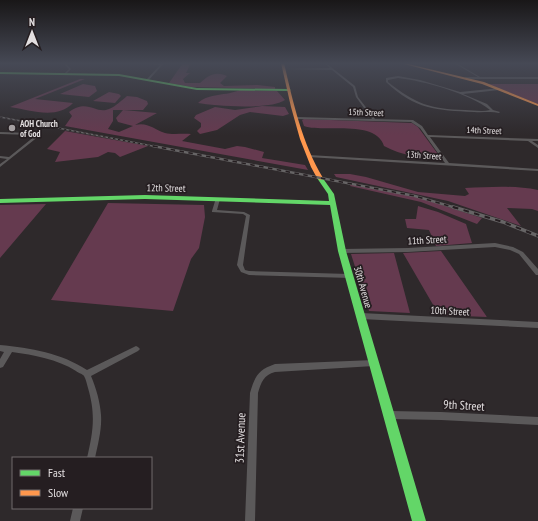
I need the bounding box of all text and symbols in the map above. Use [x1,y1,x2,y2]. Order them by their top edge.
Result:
north arrow [12,12,52,52]
text: N [29,15,35,29]
street label: 15th Street [348,106,384,118]
place label: AOH Church of God [19,118,58,139]
marker: AOH Church of God [7,123,17,133]
street label: 14th Street [466,124,502,136]
street label: 13th Street [406,148,442,162]
street label: 12th Street [146,181,186,195]
street label: 11th Street [407,232,447,248]
street label: 30th Avenue [351,264,375,310]
street label: 10th Street [430,303,470,319]
street label: 9th Street [443,396,486,414]
street label: 31st Avenue [232,412,248,464]
legend [12,457,152,509]
text: Fast [48,465,66,480]
text: Slow [48,485,69,500]

